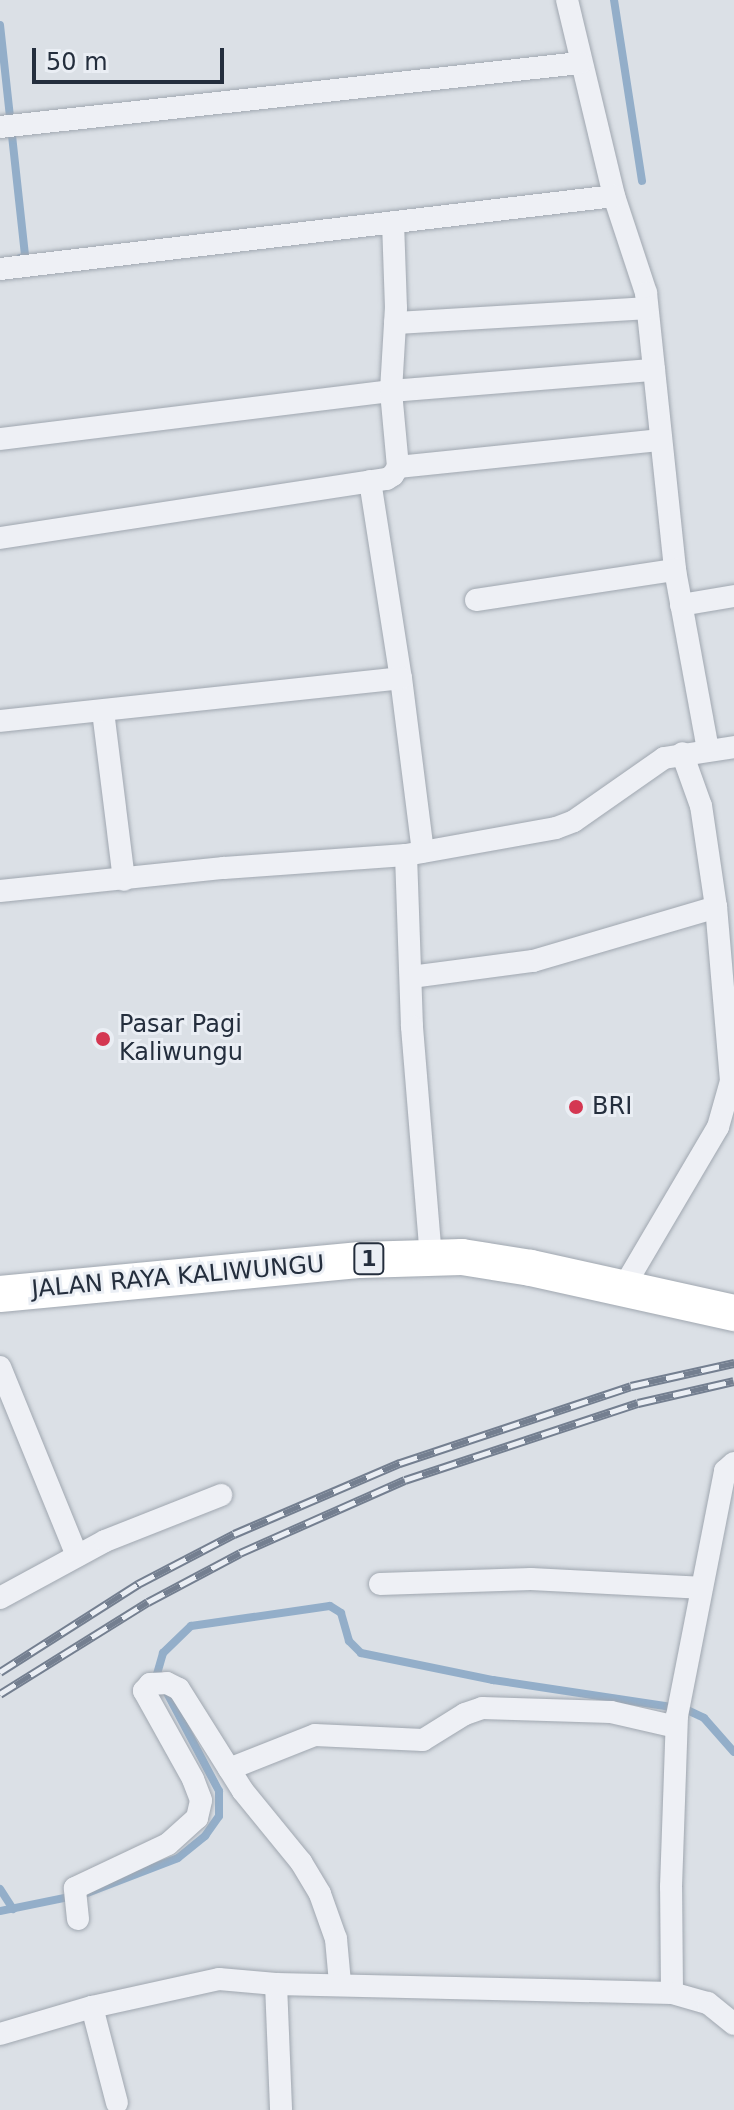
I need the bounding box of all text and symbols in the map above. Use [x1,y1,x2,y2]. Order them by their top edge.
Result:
scale bar [36,32,228,82]
text: 50 m [46,48,108,76]
place label: Pasar Pagi Kaliwungu [119,1011,243,1067]
marker: Pasar Pagi Kaliwungu [94,1030,112,1048]
place label: BRI [592,1093,632,1121]
marker: BRI [567,1098,585,1116]
road number: 1 [353,1241,385,1277]
street label: JALAN RAYA KALIWUNGU [30,1250,326,1304]

